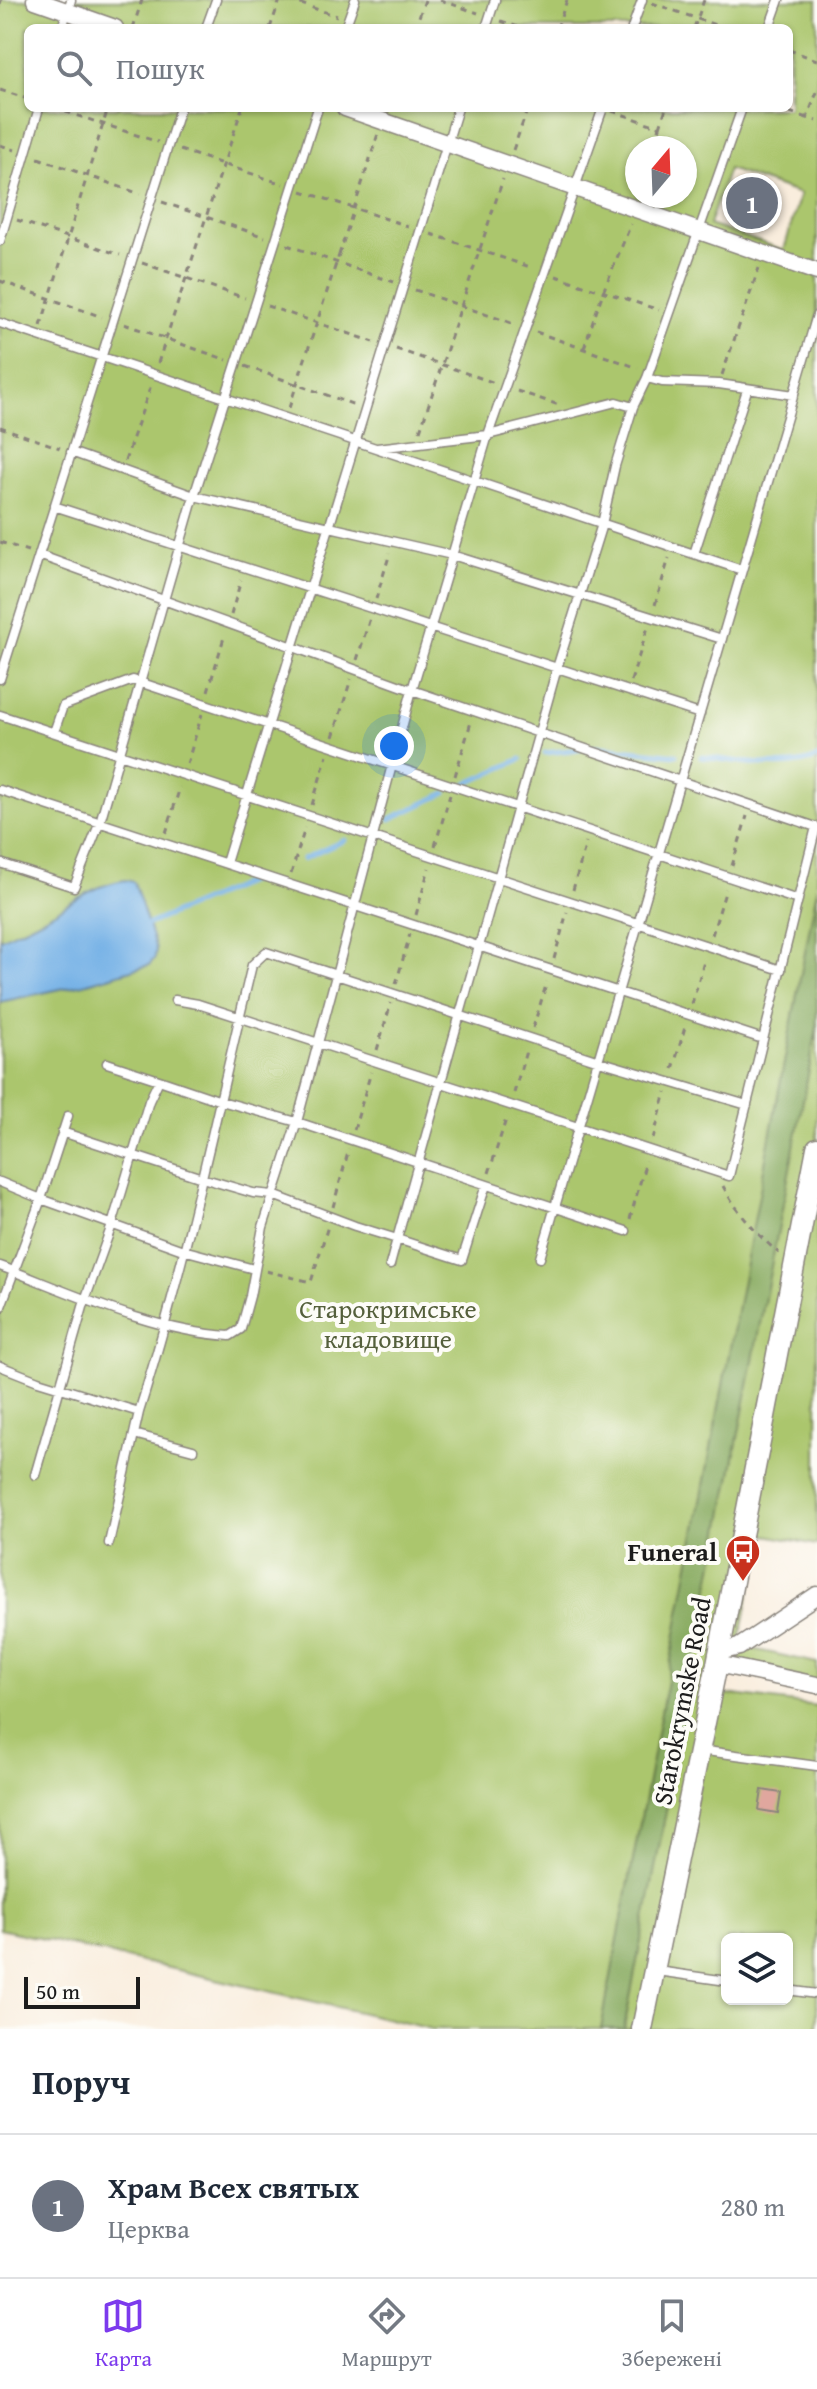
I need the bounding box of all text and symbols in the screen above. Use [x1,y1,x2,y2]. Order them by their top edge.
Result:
search box [24,24,793,112]
icon: search [52,46,96,90]
text: Пошук [116,46,204,90]
north arrow [625,136,697,208]
pin: 1 [726,173,778,233]
your location [374,726,414,766]
park label: Старокримське кладовище [299,1289,477,1358]
place label: Funeral [627,1532,717,1571]
bus stop icon: Funeral [724,1533,762,1583]
street label: Starokrymske Road [642,1593,721,1808]
map controls [721,1933,793,2005]
button: layers [721,1933,793,2005]
scale bar [24,1973,140,2009]
text: 50 m [36,1975,80,2007]
text: Поруч [32,2057,130,2106]
text: Храм Всех святых [108,2165,359,2209]
text: 1 [51,2187,65,2226]
text: 280 m [720,2187,785,2226]
text: Церква [108,2209,190,2248]
tab: Карта [95,2294,152,2374]
tab: Маршрут [342,2294,432,2374]
tab: Збережені [622,2294,722,2374]

